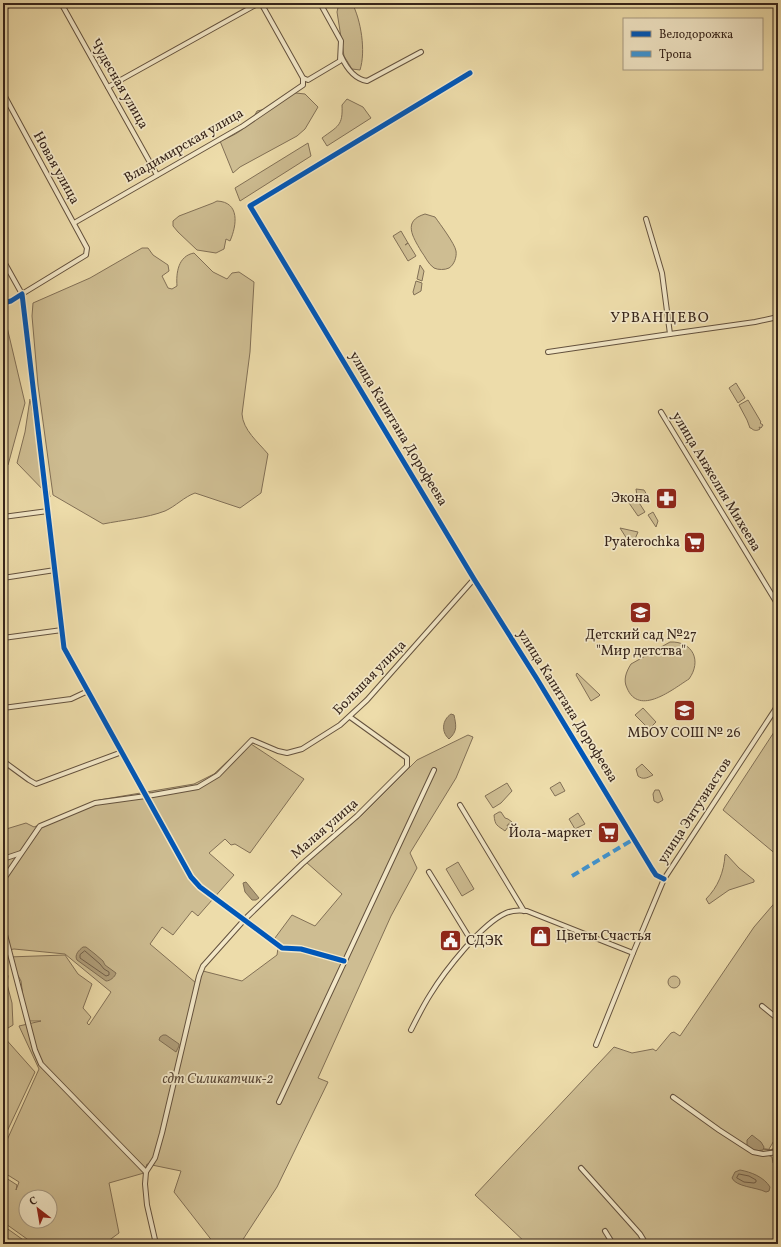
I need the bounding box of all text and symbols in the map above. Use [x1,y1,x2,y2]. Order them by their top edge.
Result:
legend [623,18,763,70]
text: Велодорожка [659,27,733,43]
street label: Чудесная улица [85,35,153,133]
text: Тропа [659,47,692,63]
street label: Владимирская улица [121,104,247,188]
street label: Новая улица [28,128,84,208]
district label: УРВАНЦЕВО [610,308,710,329]
street label: улица Капитана Дорофеева [344,348,452,510]
street label: улица Анжелия Михеева [667,409,765,555]
pharmacy icon: Экона [653,485,679,511]
place label: Экона [611,489,650,508]
supermarket icon: Pyaterochka [682,529,708,555]
place label: Pyaterochka [604,533,680,552]
school or university icon: Детский сад №27 "Мир детства" [628,600,654,626]
street label: улица Капитана Дорофеева [512,626,622,786]
place label: Детский сад №27 "Мир детства" [585,626,697,661]
street label: Большая улица [329,636,411,720]
school or university icon: МБОУ СОШ № 26 [671,698,697,724]
place label: МБОУ СОШ № 26 [627,724,741,743]
street label: улица Энтузиастов [654,754,736,868]
street label: Малая улица [287,794,363,863]
supermarket icon: Йола-маркет [595,820,621,846]
place label: Йола-маркет [509,823,592,843]
shop icon: Цветы Счастья [527,923,553,949]
place label: Цветы Счастья [556,927,651,946]
public building icon: СДЭК [437,928,463,954]
place label: СДЭК [466,932,504,951]
park label: сдт Силикатчик-2 [162,1070,274,1089]
north arrow [18,1189,58,1229]
text: С [27,1193,41,1210]

